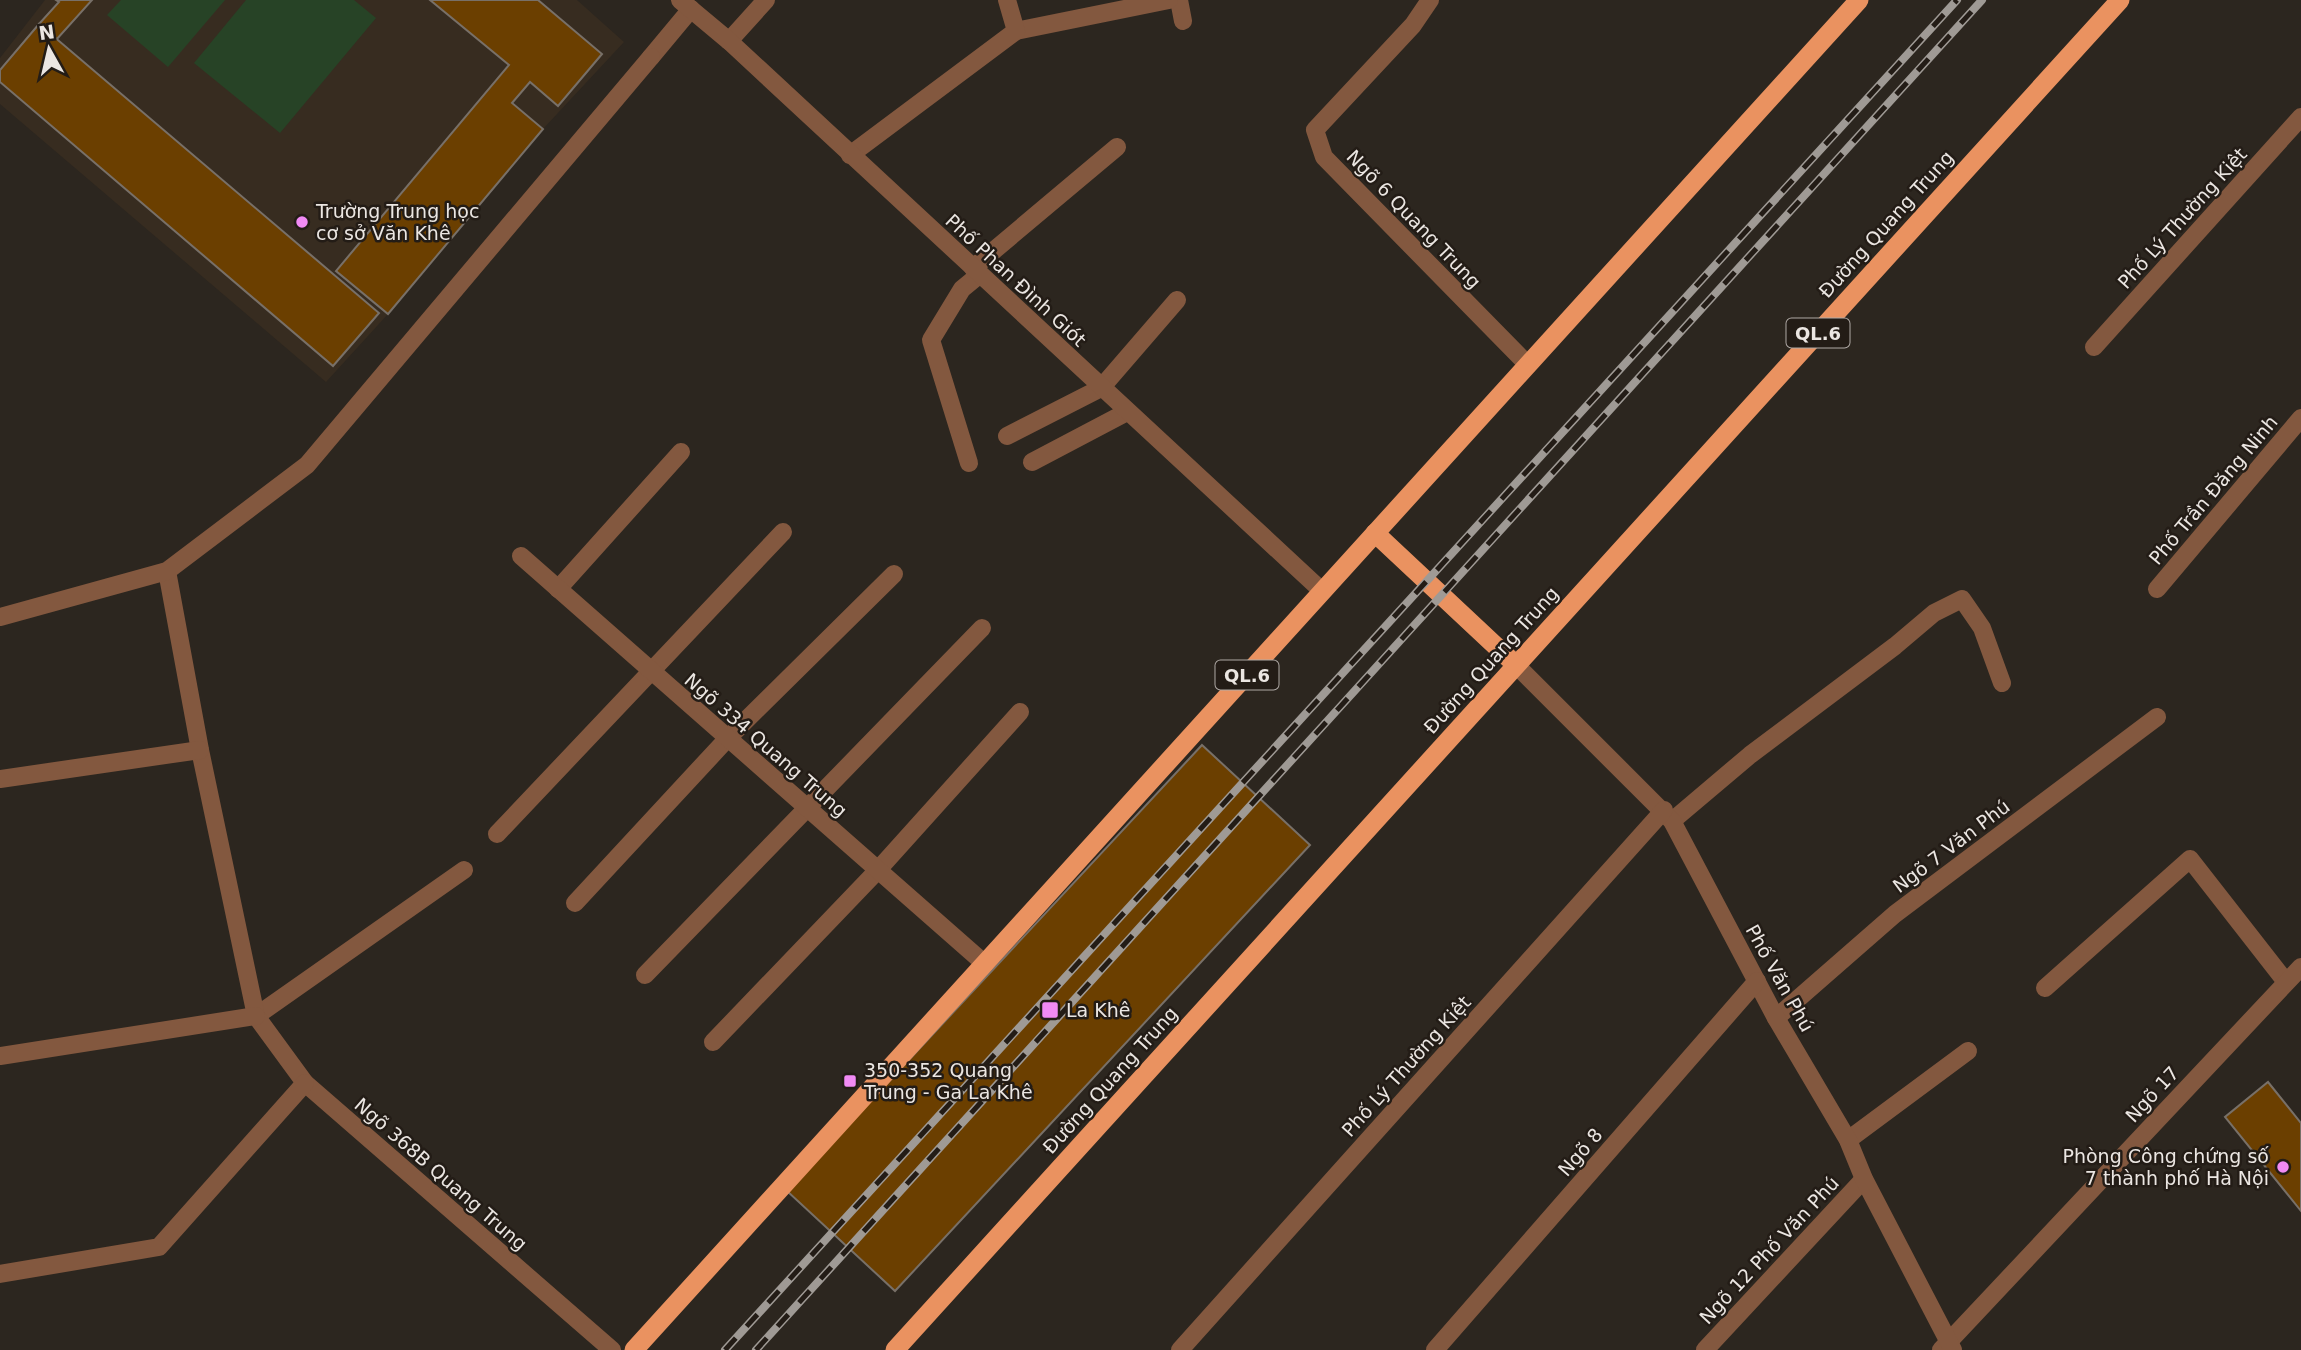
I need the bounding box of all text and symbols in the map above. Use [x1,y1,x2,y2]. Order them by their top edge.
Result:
north arrow [14,14,84,84]
text: N [37,20,56,44]
street label: Phố Lý Thường Kiệt [2113,143,2251,293]
street label: Ngõ 6 Quang Trung [1342,145,1486,293]
street label: Đường Quang Trung [1814,146,1958,302]
place label: Trường Trung học cơ sở Văn Khê [315,200,479,244]
street label: Phố Phan Đình Giót [941,209,1091,351]
marker: Trường Trung học cơ sở Văn Khê [294,214,310,230]
road number: QL.6 [1786,318,1850,348]
street label: Phố Trần Đăng Ninh [2144,411,2282,569]
street label: Đường Quang Trung [1419,582,1563,738]
road number: QL.6 [1216,660,1278,690]
street label: Ngõ 334 Quang Trung [680,669,852,821]
street label: Ngõ 7 Văn Phú [1888,795,2014,897]
street label: Phố Văn Phú [1741,920,1819,1036]
street label: Phố Lý Thường Kiệt [1337,991,1475,1141]
place label: La Khê [1066,999,1130,1021]
marker: La Khê [1040,1000,1060,1020]
street label: Đường Quang Trung [1038,1002,1182,1158]
place label: 350-352 Quang Trung - Ga La Khê [863,1059,1033,1103]
street label: Ngõ 17 [2121,1062,2183,1126]
marker: 350-352 Quang Trung - Ga La Khê [842,1073,858,1089]
street label: Ngõ 368B Quang Trung [350,1093,532,1255]
street label: Ngõ 8 [1553,1124,1607,1180]
place label: Phòng Công chứng số 7 thành phố Hà Nội [2063,1145,2269,1189]
marker: Phòng Công chứng số 7 thành phố Hà Nội [2275,1159,2291,1175]
street label: Ngõ 12 Phố Văn Phú [1695,1172,1843,1328]

